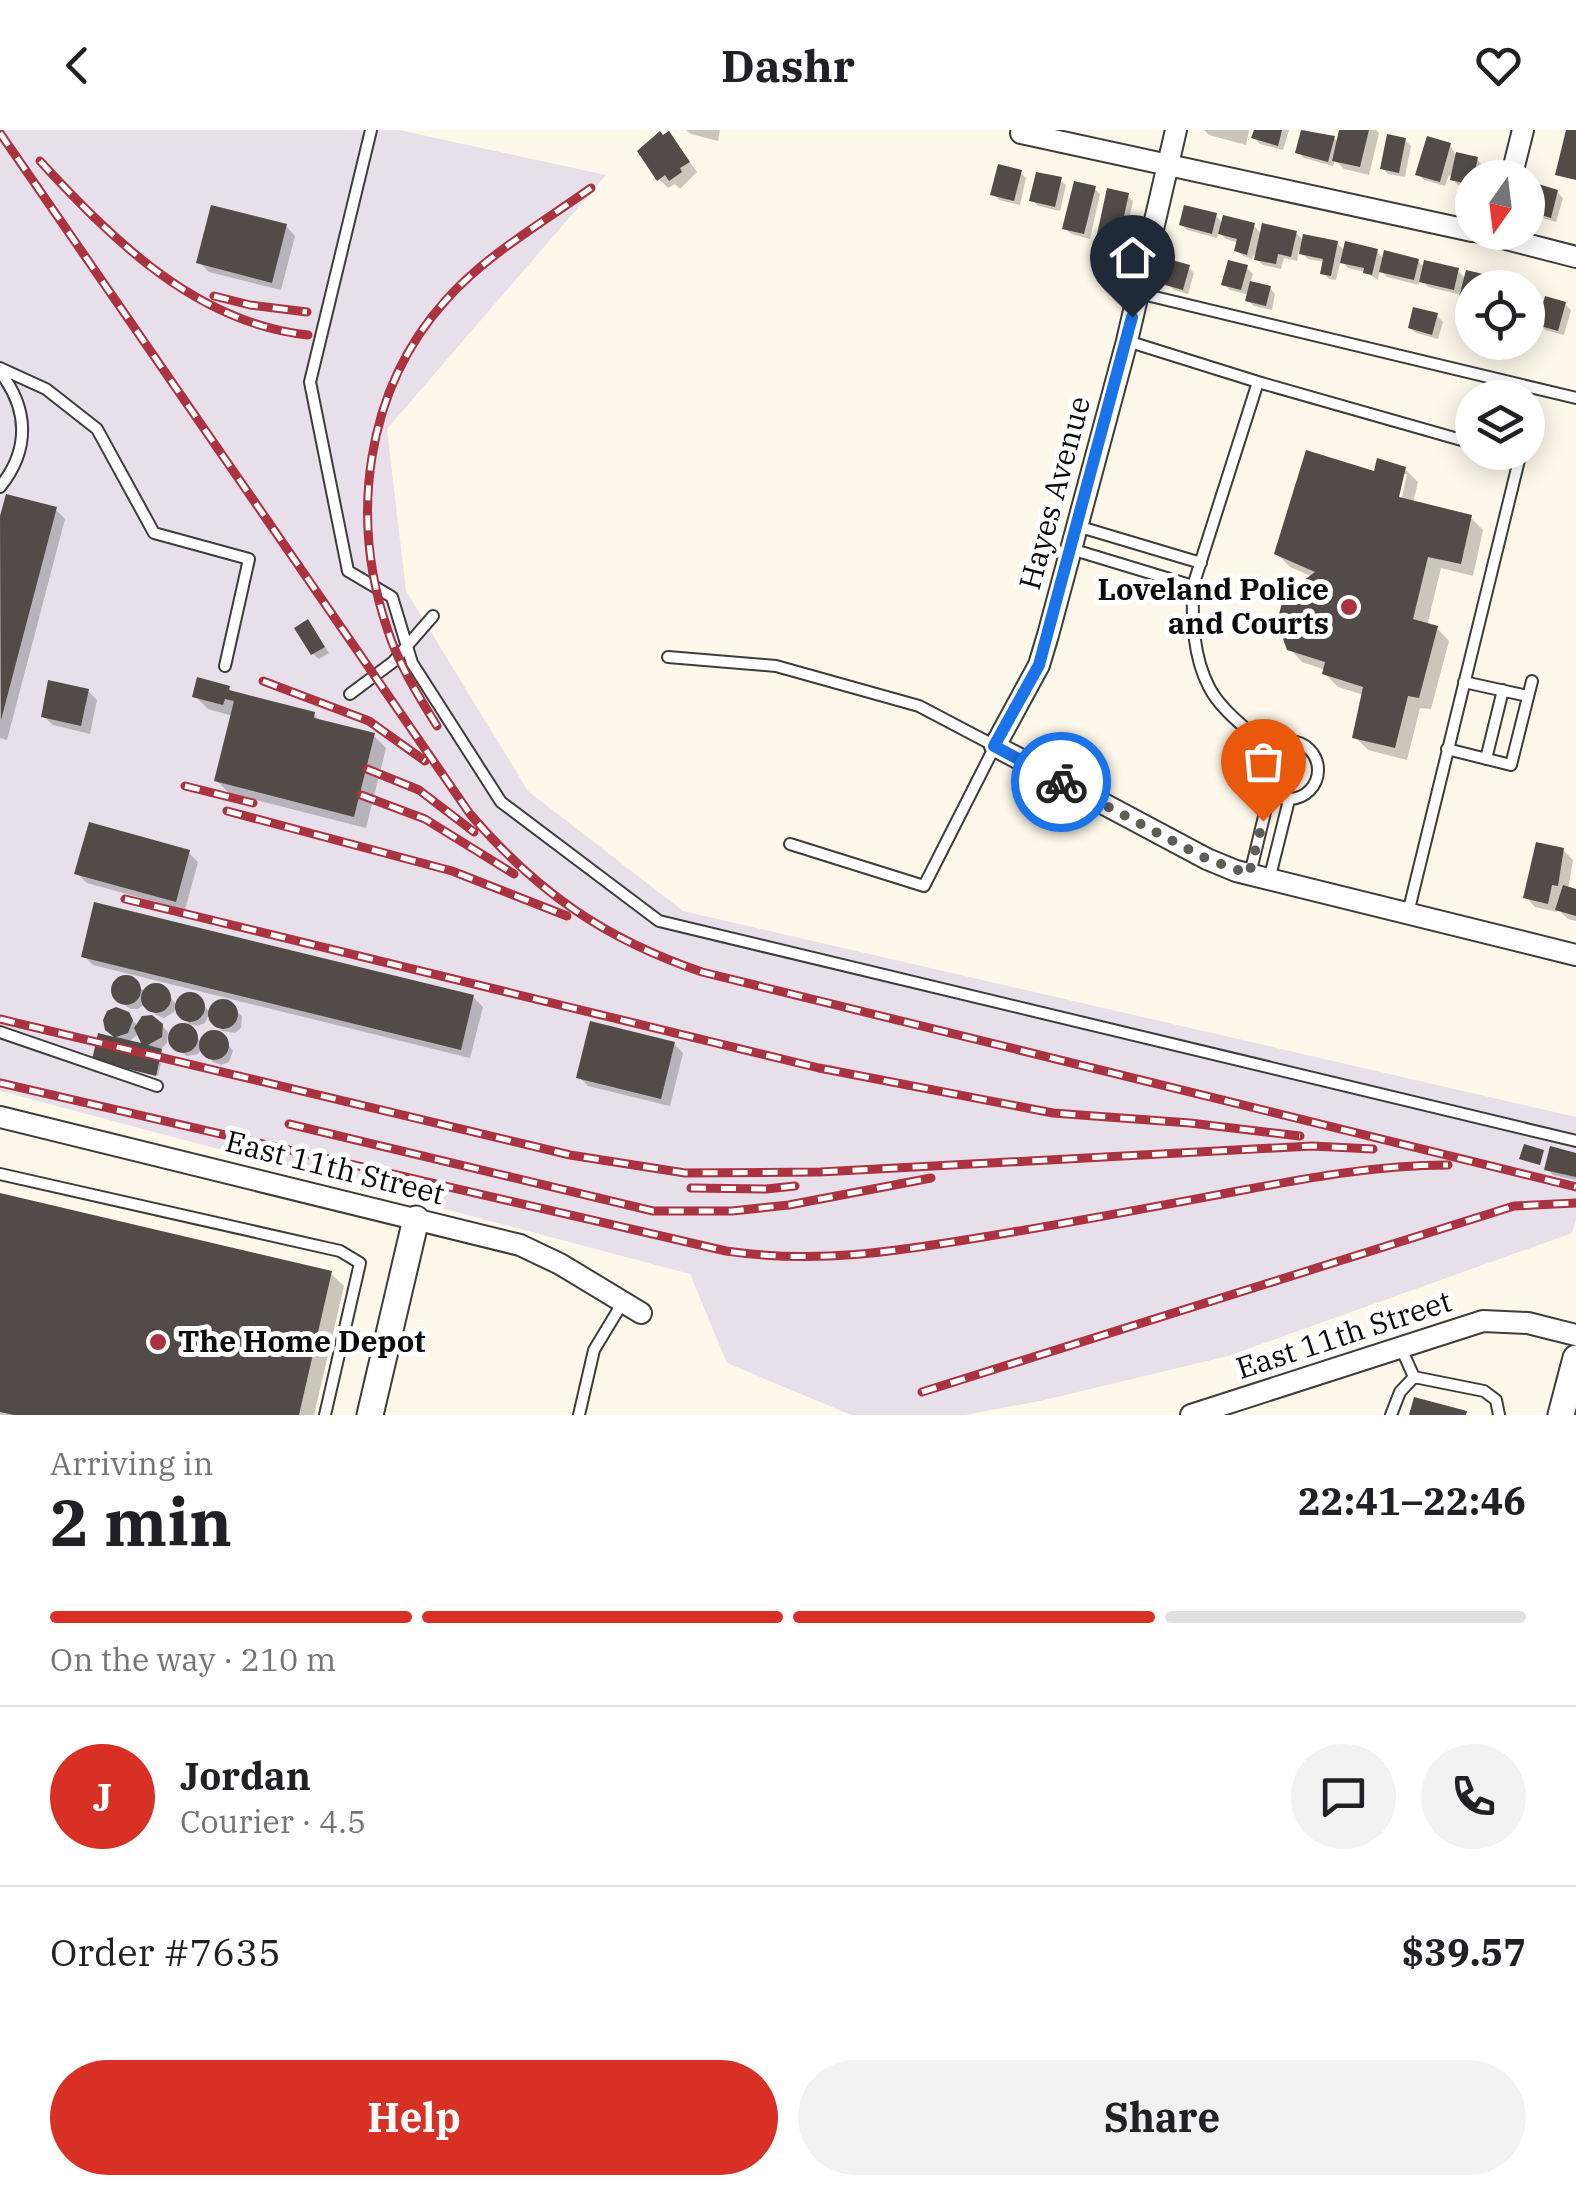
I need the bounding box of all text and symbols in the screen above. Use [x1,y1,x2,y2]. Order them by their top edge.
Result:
text: Dashr [721,36,855,94]
icon: back [50,38,105,93]
icon: heart [1471,38,1526,93]
north arrow [1455,160,1545,250]
map controls [1455,160,1545,470]
pin [1090,215,1175,318]
icon: home [1105,230,1160,285]
button: locate [1455,270,1545,360]
button: layers [1455,380,1545,470]
street label: Hayes Avenue [1009,392,1098,594]
place label: Loveland Police and Courts [1097,569,1329,642]
marker: Loveland Police and Courts [1338,596,1360,618]
pin [1221,719,1306,822]
courier [1011,732,1111,832]
icon: bag [1236,734,1291,789]
icon: bike [1034,755,1089,810]
street label: East 11th Street [222,1121,449,1213]
street label: East 11th Street [1231,1280,1456,1387]
place label: The Home Depot [178,1321,425,1360]
marker: The Home Depot [147,1331,169,1353]
text: Arriving in [50,1442,213,1484]
text: 22:41–22:46 [1298,1476,1526,1525]
text: 2 min [50,1479,232,1564]
text: On the way · 210 m [50,1638,336,1680]
button: chat [1291,1744,1396,1849]
button: phone [1421,1744,1526,1849]
text: Jordan [180,1751,311,1800]
text: J [93,1772,112,1821]
text: Courier · 4.5 [180,1800,366,1842]
text: Order #7635 [50,1927,281,1976]
text: $39.57 [1401,1927,1526,1976]
button: Help [50,2060,778,2175]
button: Share [798,2060,1526,2175]

